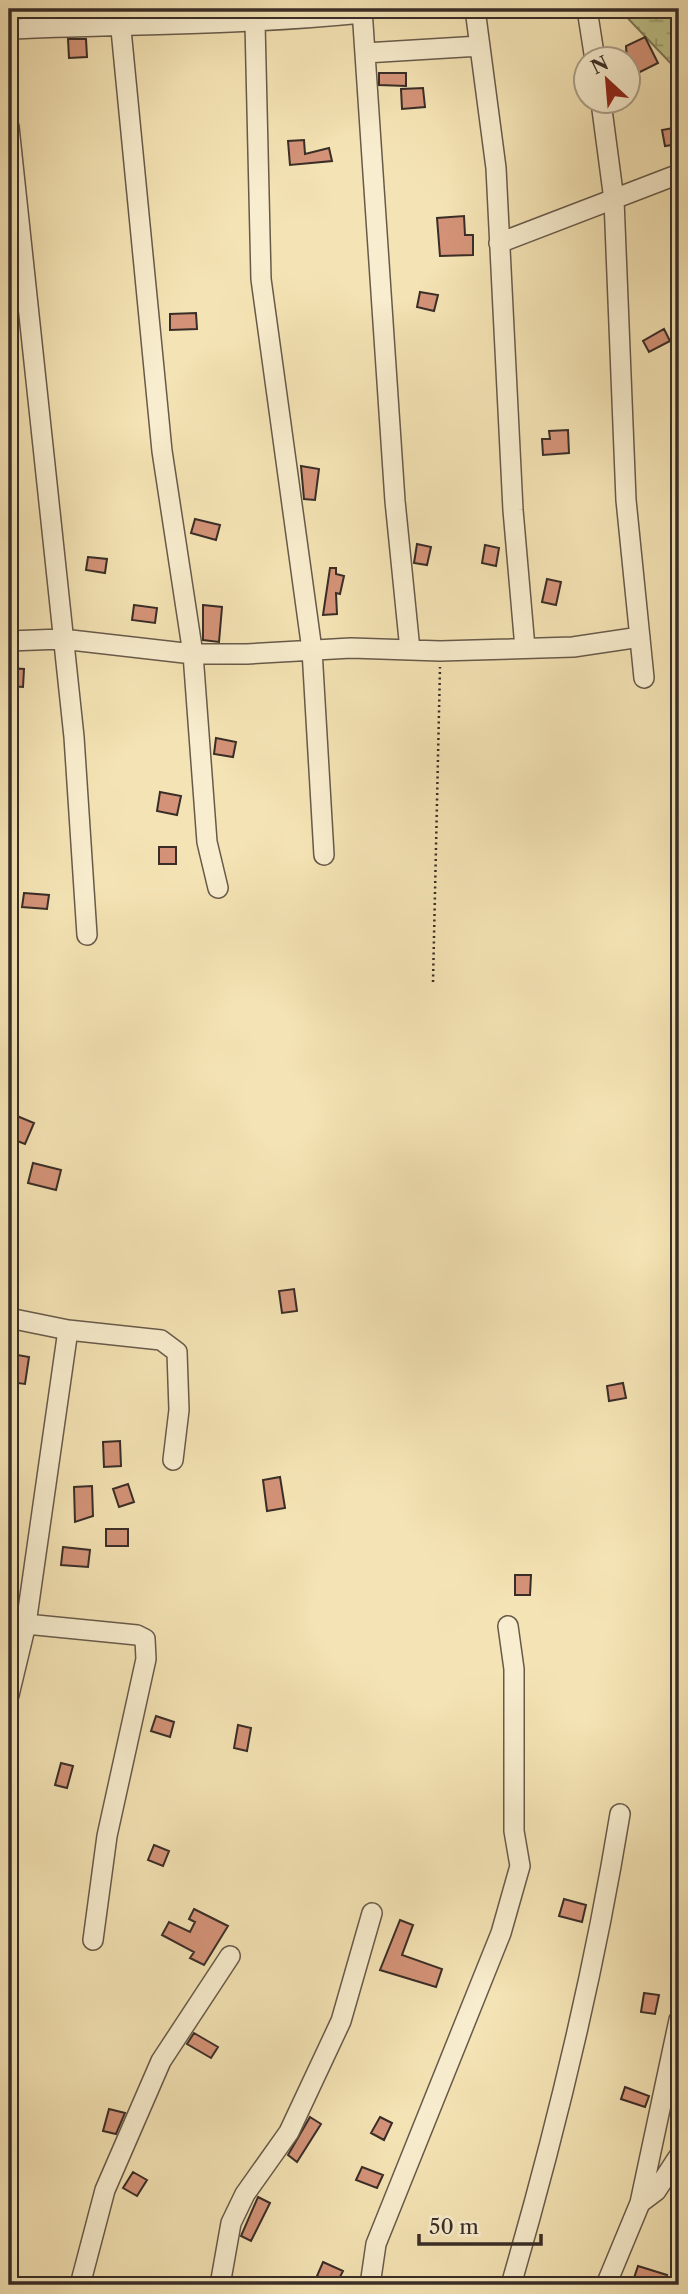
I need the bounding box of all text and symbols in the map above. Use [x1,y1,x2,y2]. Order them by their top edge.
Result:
north arrow [572,46,642,116]
text: N [587,51,612,79]
scale bar [419,2203,541,2247]
text: 50 m [429,2214,479,2239]

